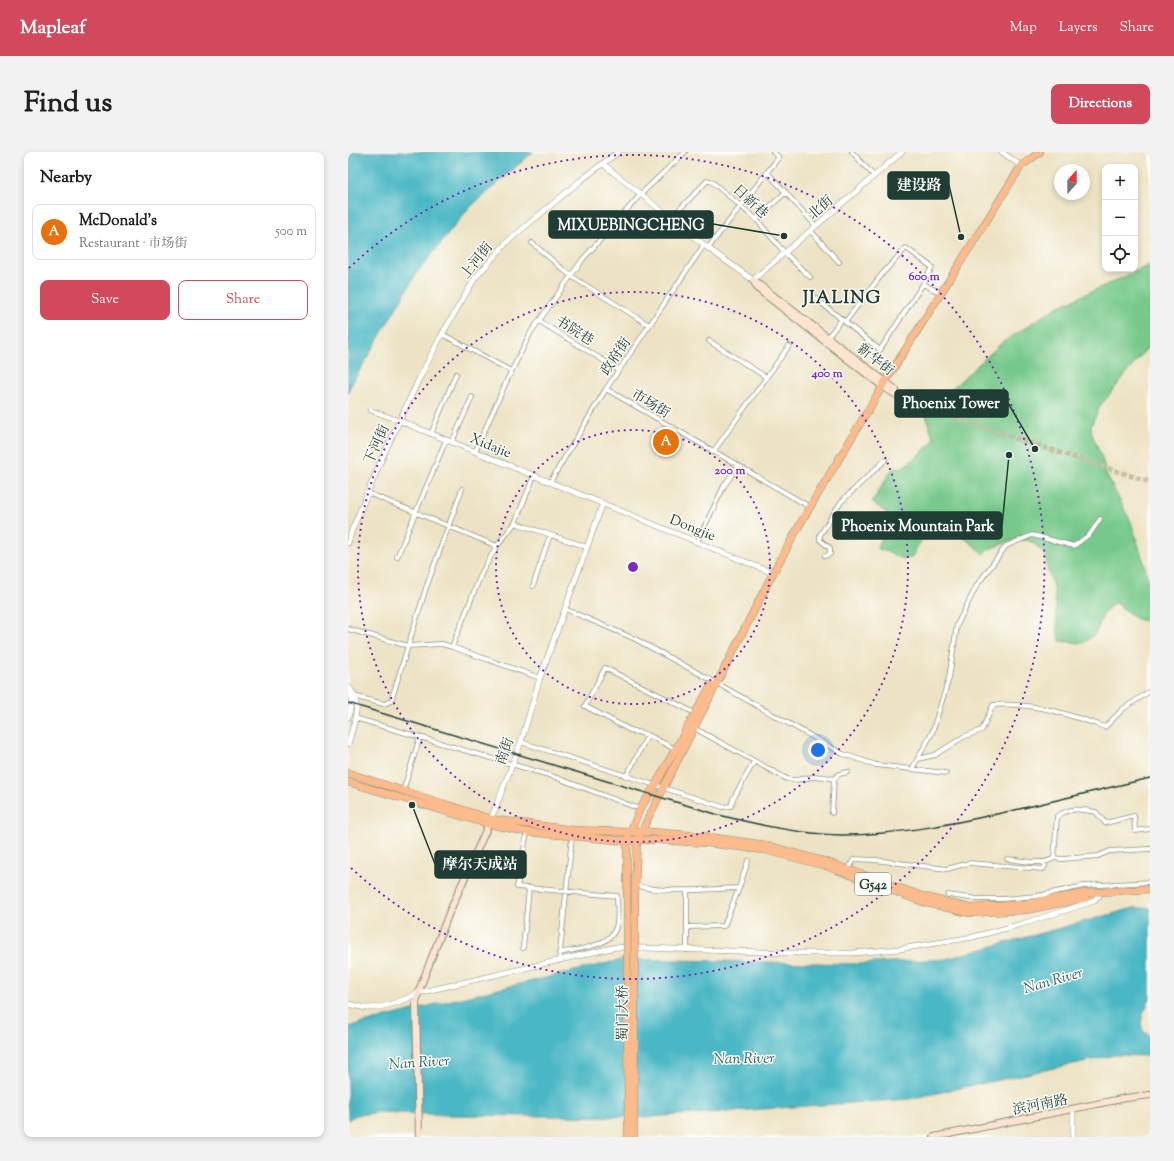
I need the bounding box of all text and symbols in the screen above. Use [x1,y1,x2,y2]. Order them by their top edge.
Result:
text: Mapleaf [20,15,86,42]
text: Map [1010,18,1037,38]
text: Layers [1059,18,1097,38]
text: Share [1119,18,1154,38]
text: Find us [24,84,112,124]
button: Directions [1051,84,1150,124]
north arrow [1054,164,1090,200]
map controls [1102,164,1138,272]
button: + [1102,164,1138,200]
text: Nearby [40,166,92,190]
callout: 建设路 [888,172,949,199]
text: 建设路 [896,176,942,197]
street label: 日新巷 [727,181,772,224]
street label: 北街 [804,192,838,225]
button: − [1102,200,1138,236]
text: McDonald's [79,211,157,232]
callout: MIXUEBINGCHENG [549,211,713,238]
text: MIXUEBINGCHENG [557,216,705,237]
text: A [49,223,59,241]
text: 500 m [275,223,307,241]
text: Restaurant · 市场街 [79,235,188,253]
button: locate [1102,236,1138,272]
street label: 上河街 [457,239,499,284]
text: 600 m [908,268,940,286]
button: Save [40,280,170,320]
button: Share [178,280,308,320]
district label: JIALING [801,286,881,312]
street label: 书院巷 [551,312,597,351]
street label: 政府街 [597,334,637,380]
street label: 新华街 [852,340,897,381]
text: 400 m [810,365,843,383]
street label: 市场街 [627,385,673,424]
callout: Phoenix Tower [895,390,1008,417]
text: Phoenix Tower [902,394,1000,415]
street label: 下河街 [360,422,396,468]
pin: A [653,427,679,457]
street label: Xidajie [467,430,514,464]
text: 200 m [715,462,745,480]
street label: Dongjie [666,511,718,547]
callout: Phoenix Mountain Park [833,512,1002,539]
text: Phoenix Mountain Park [841,517,995,538]
centre of rings [626,560,640,574]
street label: 南街 [492,735,520,768]
your location [808,740,828,760]
callout: 摩尔天成站 [435,851,526,878]
text: 摩尔天成站 [442,855,518,876]
road number: G542 [855,873,891,895]
water label: Nan River [1021,963,1086,1000]
street label: 蜀门大桥 [614,985,634,1041]
water label: Nan River [713,1048,775,1071]
water label: Nan River [388,1051,451,1076]
street label: 滨河南路 [1011,1091,1070,1121]

